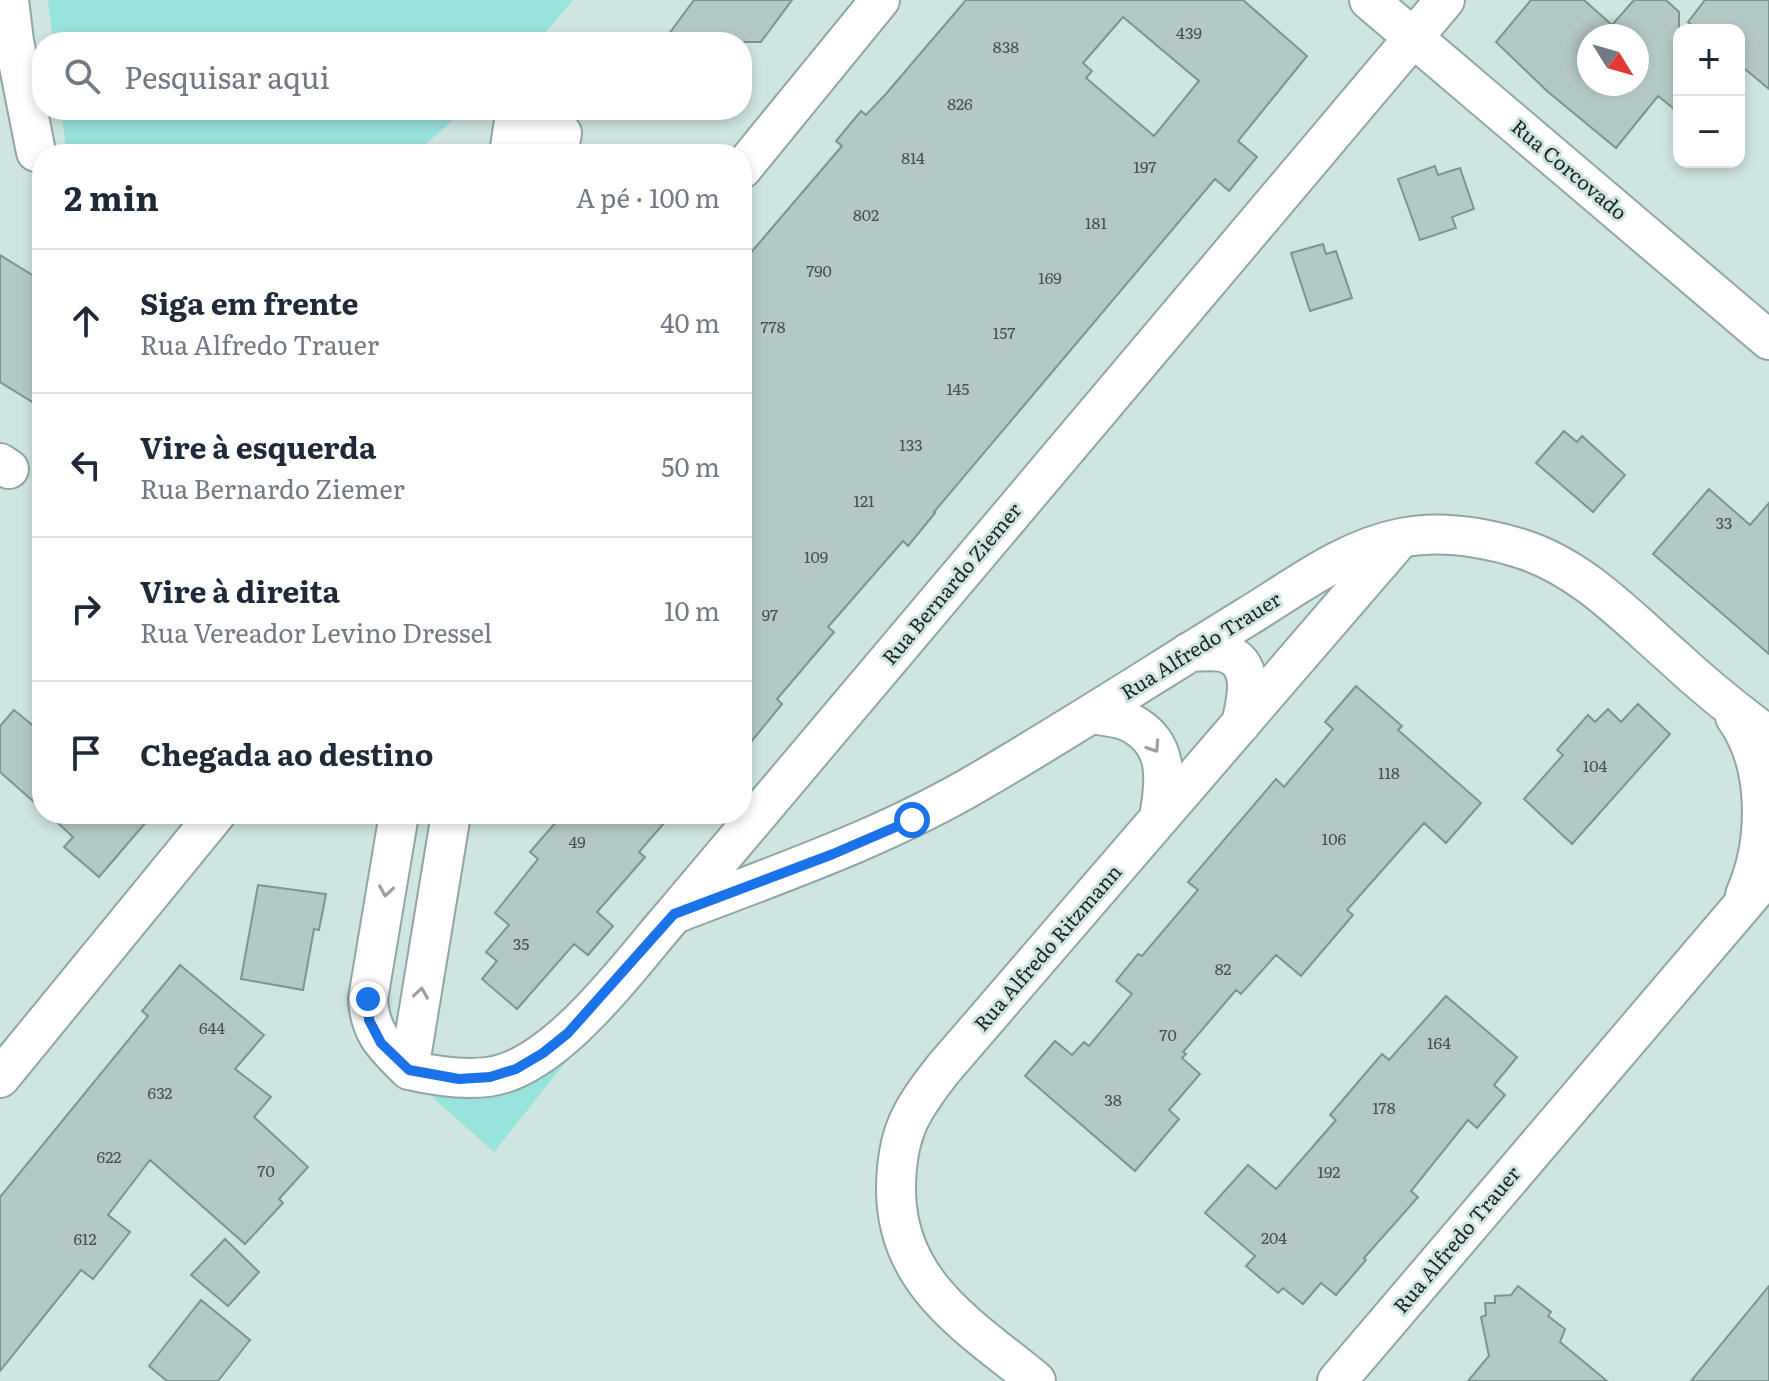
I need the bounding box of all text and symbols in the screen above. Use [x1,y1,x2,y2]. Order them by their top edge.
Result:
house number: 439 [1176,20,1202,44]
north arrow [1577,24,1649,96]
map controls [1673,24,1745,168]
button: + [1673,24,1745,96]
search box [32,32,752,120]
house number: 838 [993,34,1019,58]
icon: search [60,54,104,98]
text: Pesquisar aqui [124,54,330,98]
house number: 826 [947,91,973,115]
button: − [1673,96,1745,168]
street label: Rua Corcovado [1506,111,1635,226]
house number: 814 [901,145,925,169]
house number: 197 [1134,154,1156,178]
text: 2 min [64,171,159,221]
text: A pé · 100 m [576,177,720,216]
house number: 802 [853,202,879,226]
house number: 181 [1085,210,1107,234]
house number: 790 [806,258,832,282]
house number: 169 [1038,265,1062,289]
text: Siga em frente [140,280,359,324]
icon: ahead [64,299,108,343]
text: 40 m [660,302,720,341]
house number: 778 [760,314,786,338]
house number: 157 [993,320,1015,344]
text: Rua Alfredo Trauer [140,324,379,363]
house number: 145 [947,376,969,400]
text: Vire à esquerda [140,424,376,468]
house number: 133 [899,432,923,456]
icon: left [64,443,108,487]
text: 50 m [661,446,720,485]
text: Rua Bernardo Ziemer [140,468,405,507]
house number: 121 [853,488,875,512]
street label: Rua Bernardo Ziemer [874,495,1028,670]
house number: 33 [1716,510,1732,534]
house number: 109 [804,544,828,568]
text: Vire à direita [140,568,340,612]
street label: Rua Alfredo Trauer [1114,583,1286,706]
icon: right [64,587,108,631]
text: 10 m [664,590,720,629]
house number: 97 [762,602,778,626]
text: Rua Vereador Levino Dressel [140,612,492,651]
icon: arrive [64,731,108,775]
text: Chegada ao destino [140,731,433,775]
one-way arrow [1144,738,1159,752]
house number: 104 [1583,753,1607,777]
house number: 118 [1378,760,1400,784]
route start [894,802,930,838]
house number: 106 [1322,826,1347,850]
house number: 49 [568,829,586,853]
street label: Rua Alfredo Ritzmann [966,857,1127,1037]
one-way arrow [379,884,396,898]
house number: 35 [513,931,529,955]
house number: 82 [1215,956,1231,980]
route end [350,981,386,1017]
one-way arrow [412,986,429,1000]
house number: 644 [199,1015,225,1039]
house number: 70 [1159,1022,1177,1046]
house number: 164 [1427,1030,1451,1054]
house number: 632 [148,1080,172,1104]
house number: 38 [1104,1087,1122,1111]
house number: 178 [1373,1095,1396,1119]
house number: 622 [97,1144,121,1168]
house number: 70 [257,1158,275,1182]
street label: Rua Alfredo Trauer [1385,1158,1526,1319]
house number: 192 [1318,1159,1340,1183]
house number: 204 [1261,1225,1287,1249]
house number: 612 [73,1226,97,1250]

